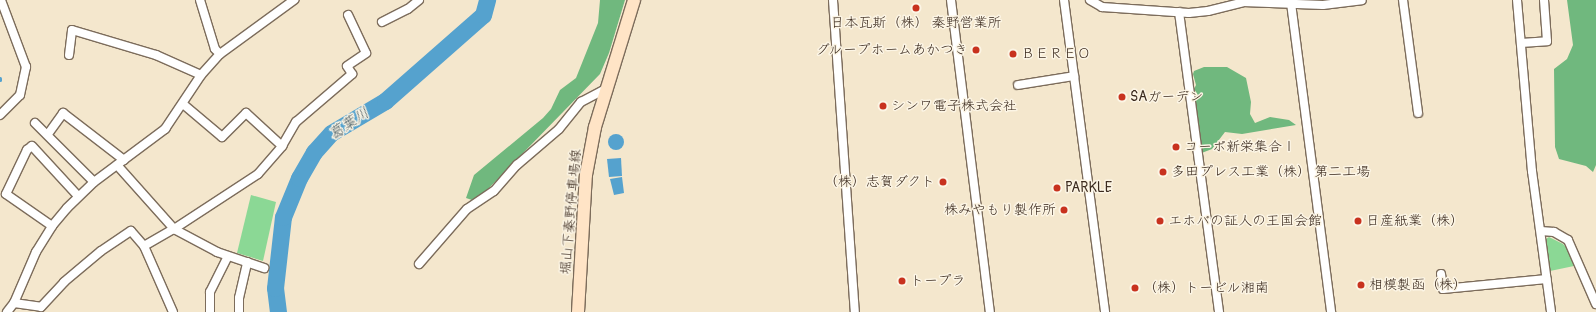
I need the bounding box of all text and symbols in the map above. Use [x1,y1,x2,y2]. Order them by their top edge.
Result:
marker: 日本瓦斯（株） 秦野営業所 [911,3,921,13]
place label: 日本瓦斯（株） 秦野営業所 [830,15,1002,31]
place label: グループホームあかつき [813,42,968,58]
marker: グループホームあかつき [971,45,981,55]
place label: ＢＥＲＥＯ [1021,46,1091,62]
marker: ＢＥＲＥＯ [1008,49,1018,59]
place label: SAガーデン [1130,89,1203,105]
marker: SAガーデン [1117,92,1127,102]
place label: シンワ電子株式会社 [891,98,1017,114]
marker: シンワ電子株式会社 [878,101,888,111]
water label: 葛葉川 [325,104,373,144]
place label: コーポ新栄集合Ⅰ [1184,139,1296,155]
marker: コーポ新栄集合Ⅰ [1171,142,1181,152]
street label: 堀山下秦野停車場線 [557,149,585,275]
place label: 多田プレス工業（株） 第二工場 [1171,164,1370,180]
marker: 多田プレス工業（株） 第二工場 [1158,167,1168,177]
place label: （株）志賀ダクト [823,174,935,190]
marker: （株）志賀ダクト [938,177,948,187]
place label: PARKLE [1065,180,1112,196]
marker: PARKLE [1052,183,1062,193]
place label: 株みやもり製作所 [944,202,1056,218]
marker: 株みやもり製作所 [1059,205,1069,215]
place label: エホバの証人の王国会館 [1168,213,1322,229]
place label: 日産紙業（株） [1366,213,1464,229]
marker: エホバの証人の王国会館 [1155,216,1165,226]
marker: 日産紙業（株） [1353,216,1363,226]
place label: トープラ [910,273,966,289]
marker: トープラ [897,276,907,286]
place label: 相模製函（株） [1369,277,1467,293]
place label: （株）トービル湘南 [1143,280,1269,296]
marker: 相模製函（株） [1356,280,1366,290]
marker: （株）トービル湘南 [1130,283,1140,293]

